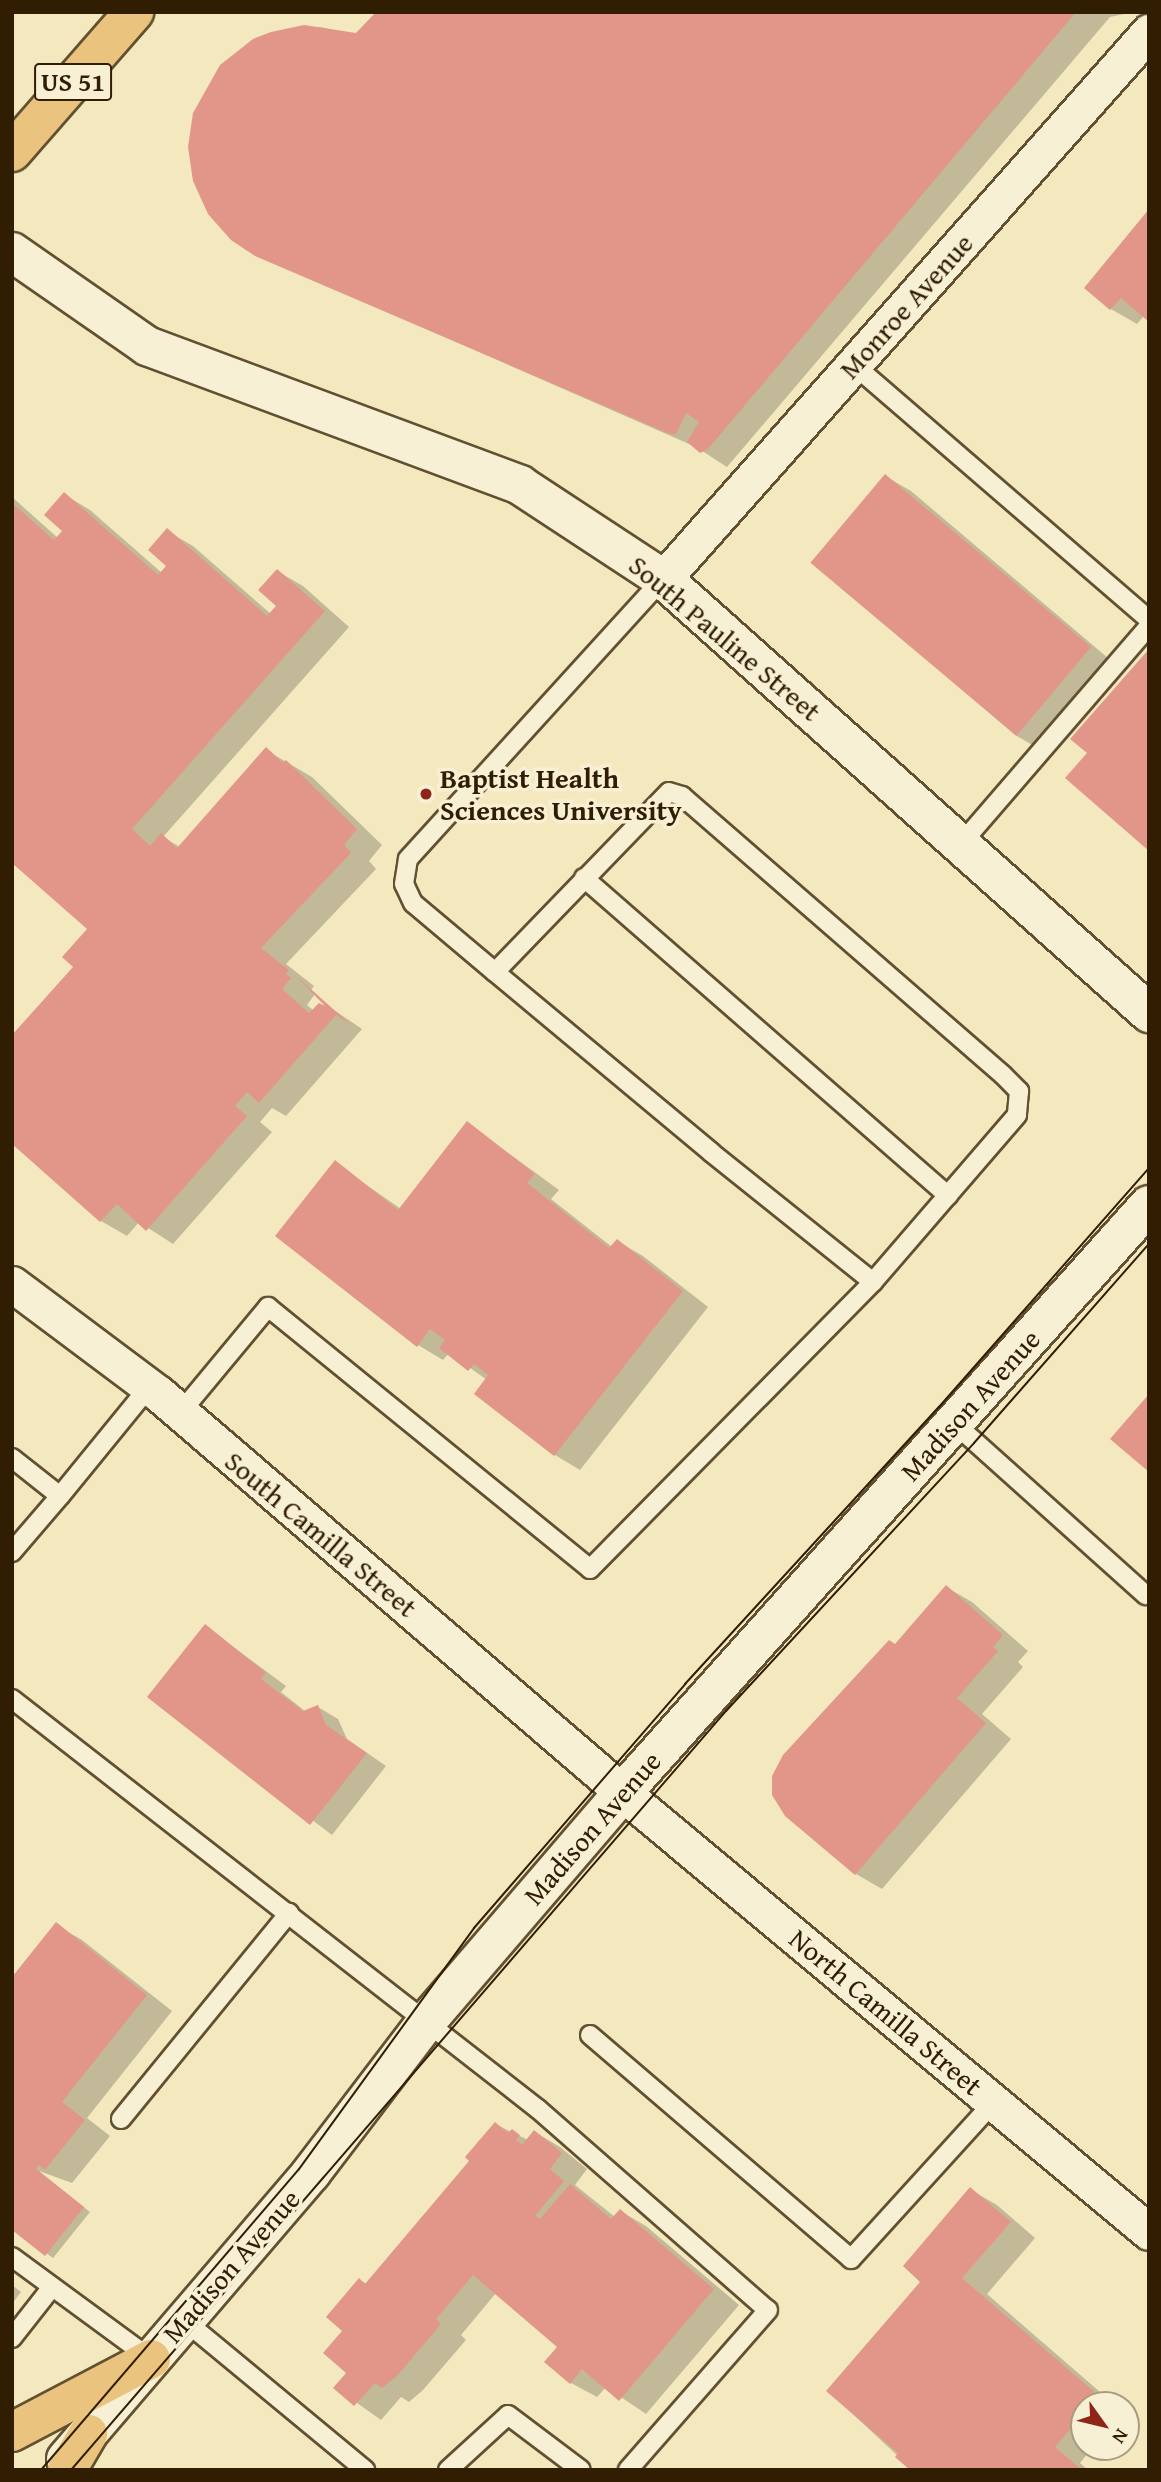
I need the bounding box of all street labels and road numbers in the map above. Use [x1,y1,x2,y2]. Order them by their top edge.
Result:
road number: US 51 [33,60,113,104]
street label: Monroe Avenue [832,226,980,386]
street label: South Pauline Street [622,548,828,728]
street label: Madison Avenue [893,1322,1047,1488]
street label: South Camilla Street [218,1444,424,1624]
street label: Madison Avenue [516,1744,668,1912]
street label: North Camilla Street [783,1922,989,2102]
street label: Madison Avenue [155,2182,307,2350]

